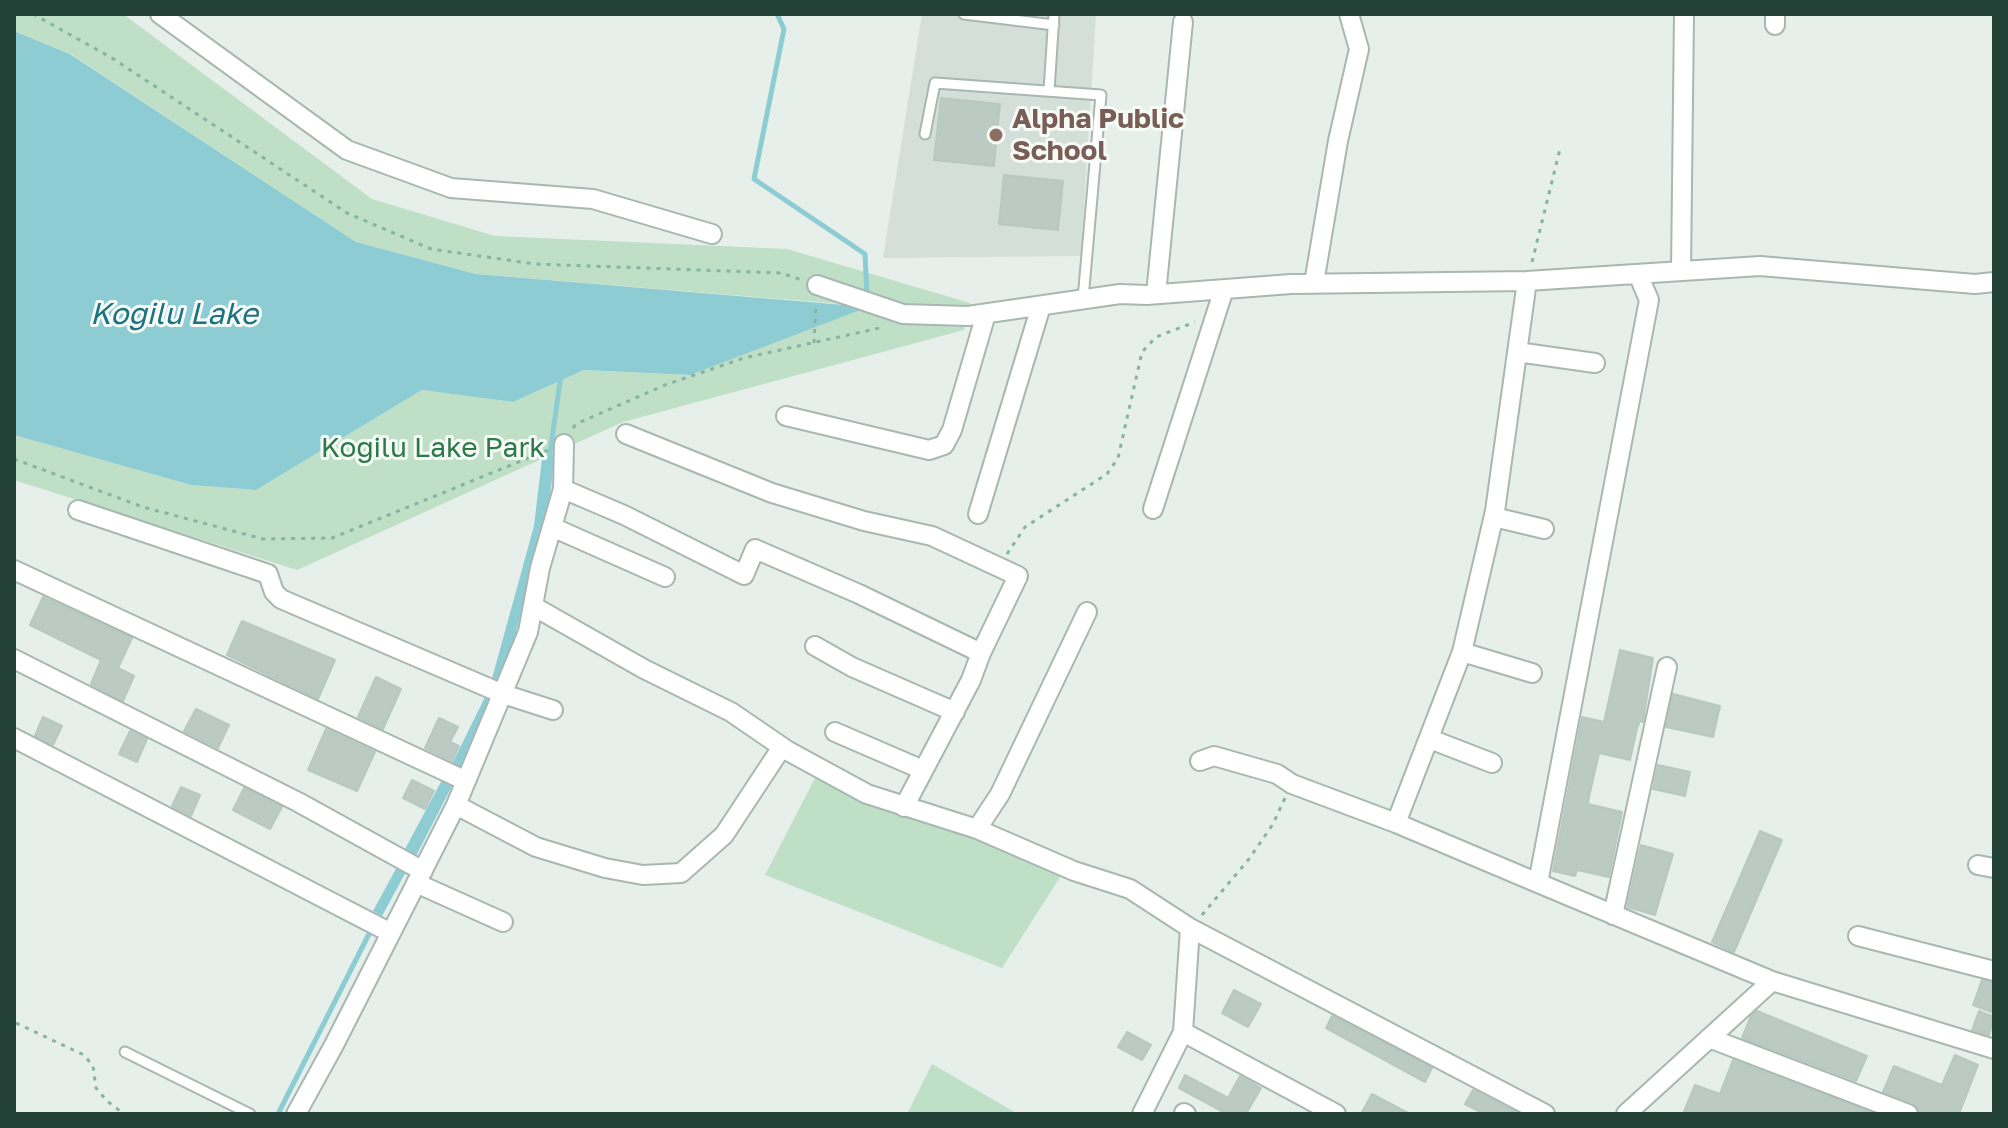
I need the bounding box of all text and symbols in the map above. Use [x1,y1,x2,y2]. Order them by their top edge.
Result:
place label: Alpha Public School [1012,102,1184,168]
marker: Alpha Public School [987,126,1005,144]
water label: Kogilu Lake [90,296,258,332]
park label: Kogilu Lake Park [321,431,545,465]

